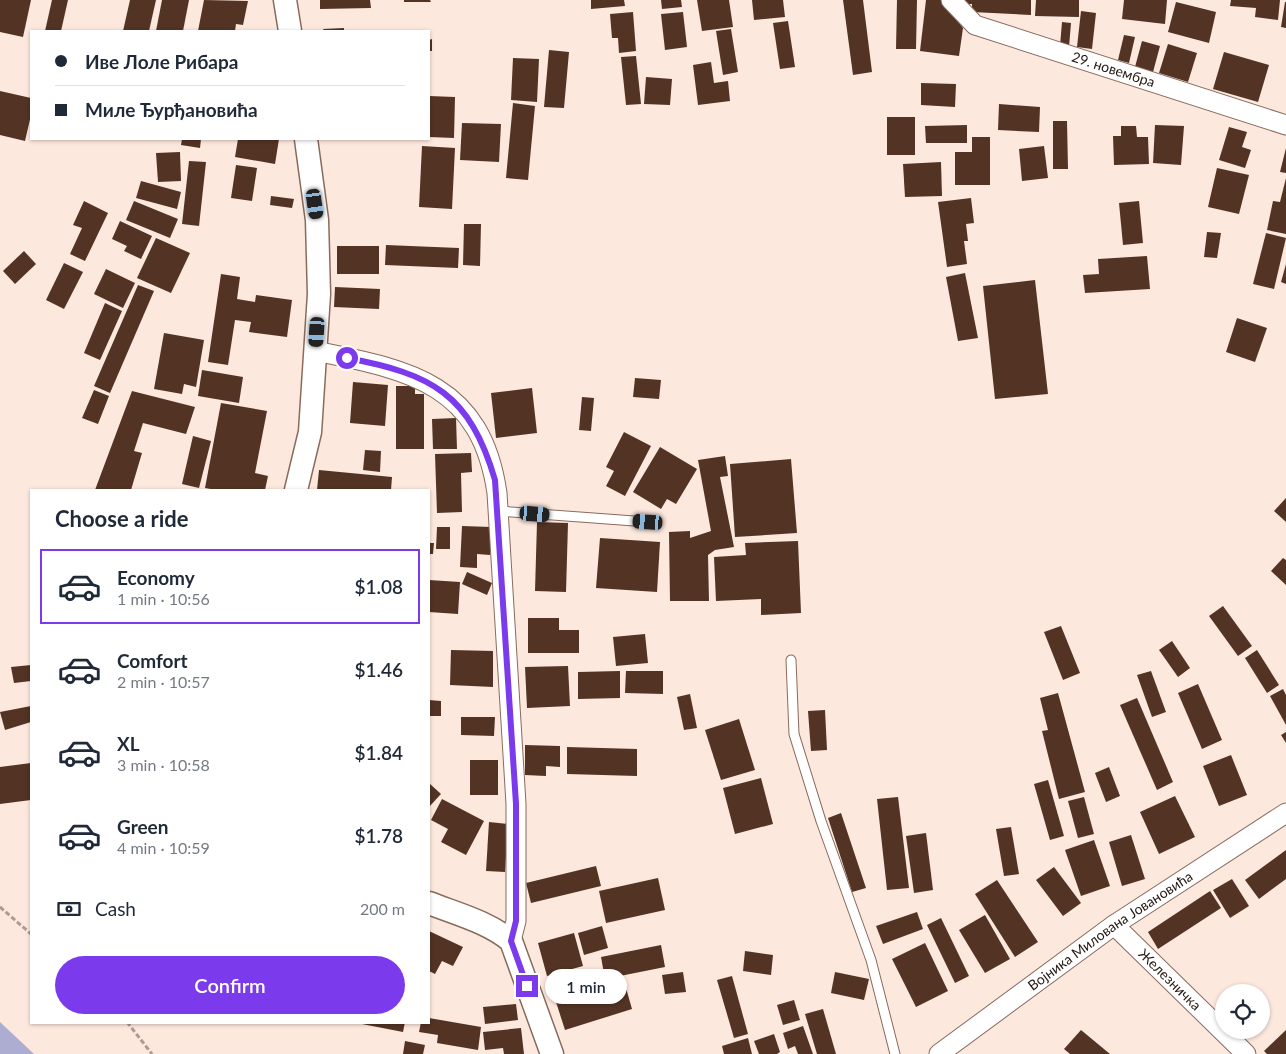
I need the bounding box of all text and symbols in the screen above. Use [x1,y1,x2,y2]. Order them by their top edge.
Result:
street label: 29. новембра [1070,48,1157,90]
text: Иве Лоле Рибара [85,50,238,73]
text: Миле Ђурђановића [85,98,258,121]
car [305,188,324,220]
car [308,317,325,347]
route start [336,347,358,369]
text: Choose a ride [55,505,189,532]
car [519,505,550,523]
car [632,513,663,531]
icon: car [57,564,102,609]
text: Economy [117,566,195,589]
text: $1.08 [354,575,403,598]
text: 1 min · 10:56 [117,589,210,608]
icon: car [57,647,102,692]
text: Comfort [117,649,188,672]
text: $1.46 [354,658,403,681]
text: 2 min · 10:57 [117,672,210,691]
icon: car [57,730,102,775]
text: XL [117,732,140,755]
text: $1.84 [354,741,403,764]
text: 3 min · 10:58 [117,755,210,774]
icon: car [57,813,102,858]
text: Green [117,815,168,838]
text: $1.78 [354,824,403,847]
text: 4 min · 10:59 [117,838,210,857]
street label: Војника Милована Јовановића [1024,867,1195,994]
icon: cash [55,895,83,923]
text: Cash [95,897,136,920]
text: 200 m [360,899,405,918]
street label: Железничка [1135,945,1205,1013]
button: Confirm [55,956,405,1014]
callout: 1 min [544,968,627,1004]
route end [516,975,538,997]
text: 1 min [566,977,606,996]
map controls [1215,984,1270,1039]
button: locate [1215,984,1270,1039]

